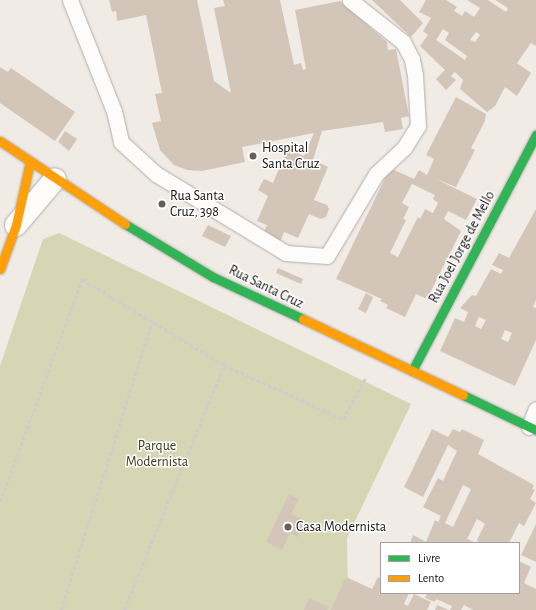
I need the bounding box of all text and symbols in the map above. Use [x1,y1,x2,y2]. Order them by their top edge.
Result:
place label: Hospital Santa Cruz [262,140,320,172]
marker: Hospital Santa Cruz [247,150,259,162]
place label: Rua Santa Cruz, 398 [170,188,224,220]
street label: Rua Joel Jorge de Mello [425,188,499,306]
marker: Rua Santa Cruz, 398 [157,199,167,209]
street label: Rua Santa Cruz [226,262,306,312]
park label: Parque Modernista [126,438,188,470]
place label: Casa Modernista [296,519,386,535]
marker: Casa Modernista [283,522,293,532]
legend [380,542,520,594]
text: Livre [418,552,440,564]
text: Lento [418,572,444,584]

